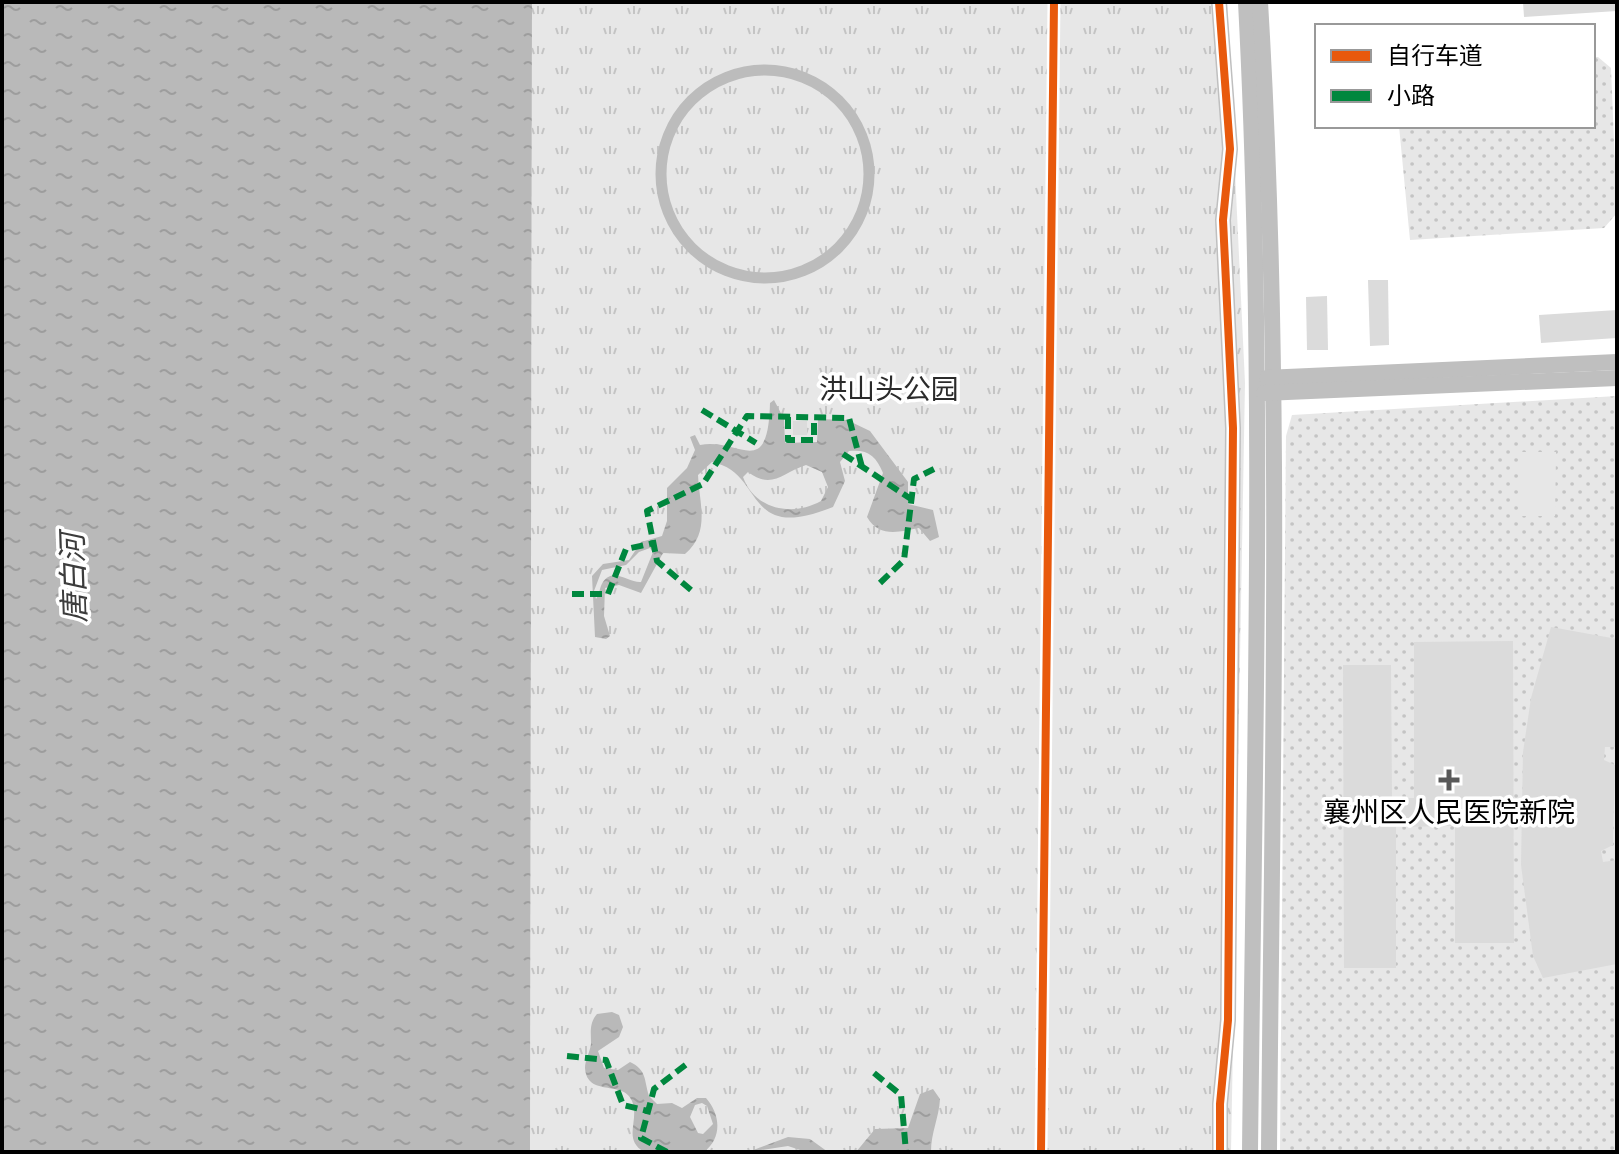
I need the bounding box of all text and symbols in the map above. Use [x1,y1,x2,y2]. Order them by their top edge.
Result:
legend [1315,24,1595,128]
text: 自行车道 [1387,43,1483,69]
text: 小路 [1387,83,1435,109]
park label: 洪山头公园 [819,375,959,405]
water label: 唐白河 [56,527,92,624]
marker: 襄州区人民医院新院 [1438,769,1460,791]
place label: 襄州区人民医院新院 [1323,798,1575,828]

